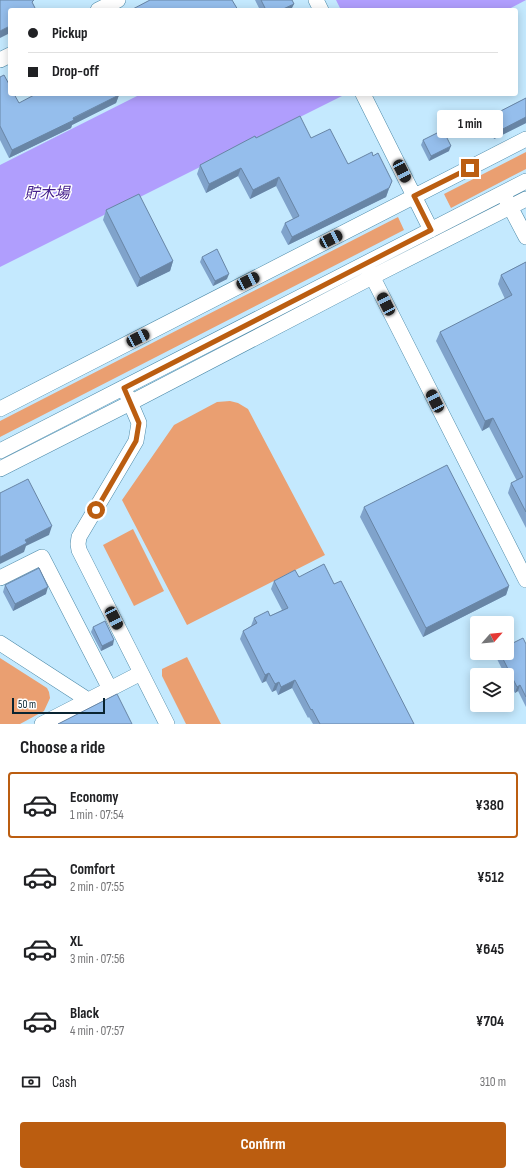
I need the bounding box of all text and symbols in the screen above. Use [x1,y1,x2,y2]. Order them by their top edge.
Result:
text: Pickup [52,24,88,43]
text: Drop-off [52,62,99,81]
callout: 1 min [437,110,503,138]
text: 1 min [458,116,482,132]
car [391,158,413,184]
route end [461,159,479,177]
water label: 貯木場 [24,184,71,203]
car [318,228,344,250]
car [235,270,261,292]
car [375,291,397,317]
car [125,327,151,349]
car [424,388,446,414]
route start [87,501,105,519]
car [103,605,125,631]
north arrow [470,616,514,660]
map controls [470,616,514,712]
button: layers [470,668,514,712]
scale bar [12,696,105,715]
text: 50 m [18,698,36,711]
text: Choose a ride [20,737,105,758]
icon: car [22,787,58,823]
text: Economy [70,788,119,807]
text: ¥380 [475,796,504,815]
text: 1 min · 07:54 [70,807,124,823]
icon: car [22,859,58,895]
text: Comfort [70,860,115,879]
text: ¥512 [477,868,504,887]
text: 2 min · 07:55 [70,879,124,895]
icon: car [22,931,58,967]
text: XL [70,932,83,951]
text: ¥645 [476,940,504,959]
text: 3 min · 07:56 [70,951,125,967]
icon: car [22,1003,58,1039]
text: Black [70,1004,99,1023]
text: ¥704 [476,1012,504,1031]
text: 4 min · 07:57 [70,1023,124,1039]
icon: cash [20,1071,42,1093]
text: Cash [52,1073,77,1092]
text: 310 m [480,1074,506,1090]
button: Confirm [20,1122,506,1168]

